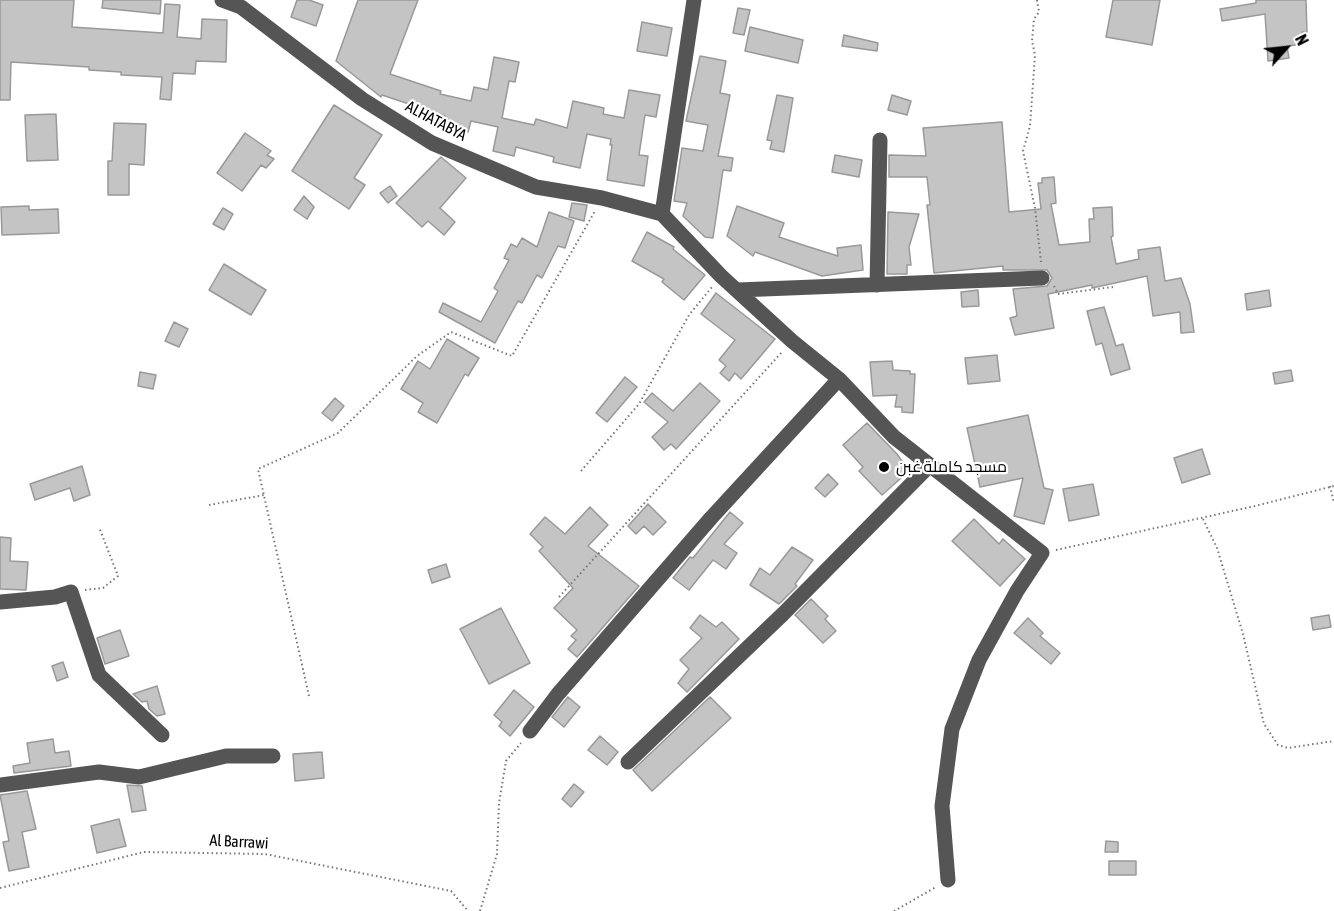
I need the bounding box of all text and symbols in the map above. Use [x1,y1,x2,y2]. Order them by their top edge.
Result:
north arrow [1256,18,1316,78]
text: N [1292,32,1312,48]
street label: ALHATABYA [402,97,470,145]
place label: مسجد كاملة غبن [896,457,1007,477]
marker: مسجد كاملة غبن [877,460,891,474]
street label: Al Barrawi [209,831,269,853]

